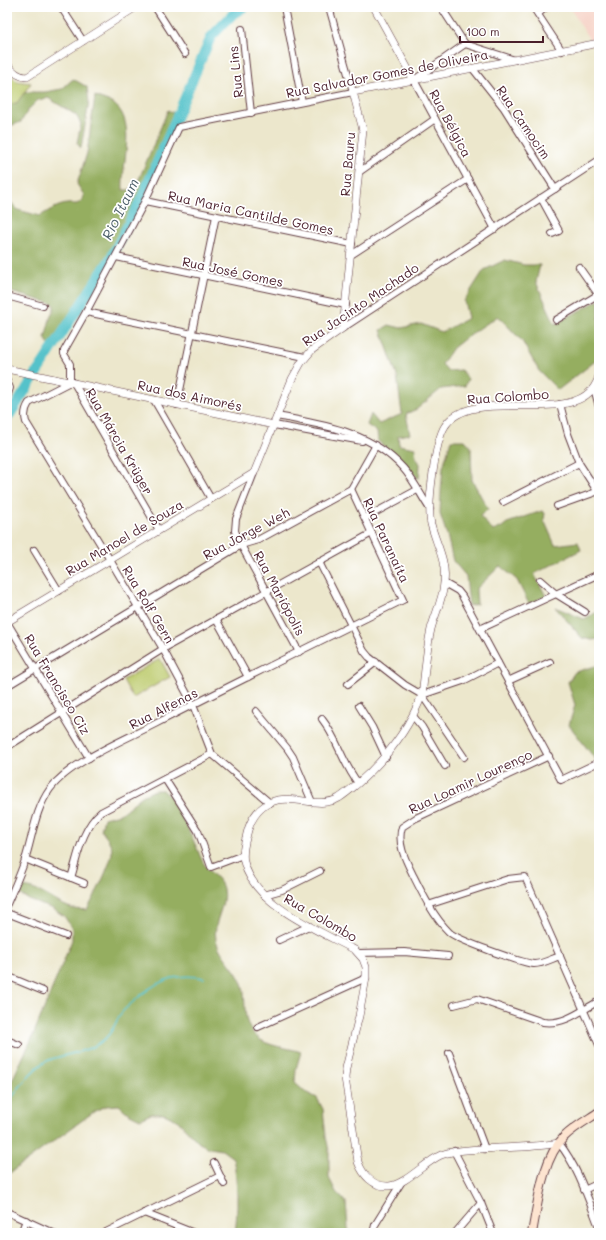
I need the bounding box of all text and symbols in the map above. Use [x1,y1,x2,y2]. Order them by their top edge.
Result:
scale bar [460,18,543,44]
text: 100 m [466,23,500,39]
street label: Rua Lins [224,45,246,99]
street label: Rua Salvador Gomes de Oliveira [284,45,490,101]
street label: Rua Camocim [493,82,555,162]
street label: Rua Bélgica [426,86,476,160]
street label: Rua Bauru [336,131,358,197]
water label: Rio Itaum [97,175,143,243]
street label: Rua Maria Cantilde Gomes [167,186,335,238]
street label: Rua José Gomes [181,252,285,290]
street label: Rua Jacinto Machado [299,259,422,349]
street label: Rua dos Aimorés [136,376,244,414]
street label: Rua Márcia Krüger [83,385,157,497]
street label: Rua Colombo [466,385,550,407]
street label: Rua Manoel de Souza [62,495,186,579]
street label: Rua Paranaíta [360,495,414,585]
street label: Rua Jorge Weh [200,503,292,563]
street label: Rua Mariópolis [251,548,309,638]
street label: Rua Rolf Gern [119,562,179,646]
street label: Rua Francisco Ciz [21,630,95,738]
street label: Rua Alfenas [126,683,200,733]
street label: Rua Loamir Lourenço [406,745,535,817]
street label: Rua Colombo [281,889,361,945]

